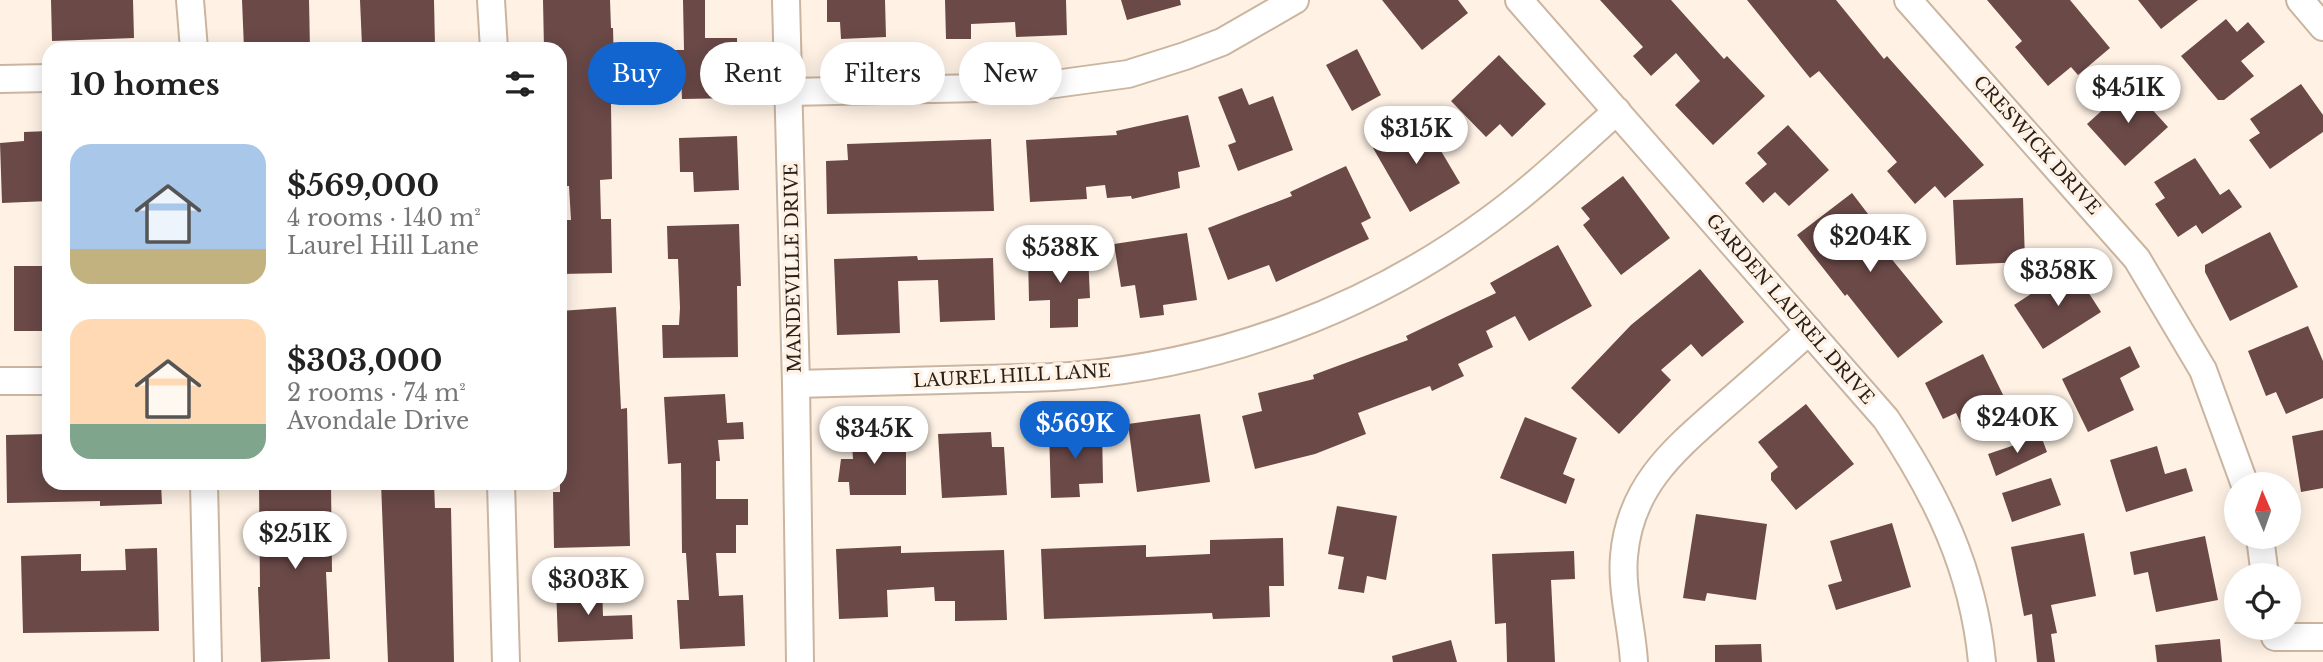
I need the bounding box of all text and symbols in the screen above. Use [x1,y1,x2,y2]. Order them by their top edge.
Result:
chip: Buy [588,42,686,105]
chip: Rent [700,42,806,105]
chip: Filters [820,42,945,105]
chip: New [959,42,1062,105]
icon: filters [501,65,539,103]
text: 10 homes [70,66,220,103]
pin: $451K [2079,66,2177,125]
street label: CRESWICK DRIVE [1969,71,2105,219]
text: $451K [2092,74,2164,102]
pin: $315K [1367,106,1465,166]
text: $315K [1380,115,1452,143]
street label: MANDEVILLE DRIVE [780,163,806,373]
text: $569,000 [287,167,439,204]
icon: home [126,172,210,256]
text: 4 rooms · 140 m² [287,204,481,232]
street label: GARDEN LAUREL DRIVE [1701,209,1879,409]
pin: $204K [1821,215,1919,274]
text: $204K [1829,223,1911,251]
pin: $538K [1011,226,1109,285]
text: Laurel Hill Lane [287,232,479,260]
text: $538K [1022,234,1098,262]
pin: $358K [2009,248,2107,308]
text: $358K [2020,257,2096,285]
text: $303,000 [287,342,442,379]
icon: home [126,347,210,431]
street label: LAUREL HILL LANE [913,360,1111,392]
text: 2 rooms · 74 m² [287,379,466,407]
pin: $240K [1968,396,2066,455]
pin: $569K [1026,402,1124,461]
text: $240K [1976,404,2058,432]
pin: $345K [825,406,923,466]
text: Avondale Drive [287,407,469,435]
text: $569K [1036,410,1114,438]
text: $345K [835,415,913,443]
north arrow [2224,472,2301,550]
map controls [2224,472,2301,640]
pin: $251K [246,512,344,571]
text: $251K [259,520,331,548]
pin: $303K [539,558,637,617]
button: locate [2224,563,2301,640]
text: $303K [548,566,628,594]

